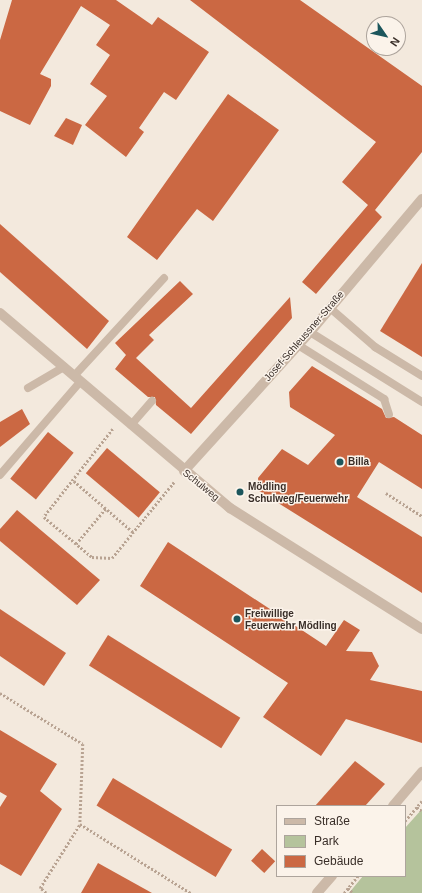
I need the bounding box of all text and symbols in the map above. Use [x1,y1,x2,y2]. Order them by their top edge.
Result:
north arrow [366,16,406,56]
text: N [388,35,402,49]
street label: Josef-Schleussner-Straße [262,288,346,384]
place label: Billa [348,456,369,468]
marker: Billa [335,457,345,467]
street label: Schulweg [180,467,222,503]
place label: Mödling Schulweg/Feuerwehr [248,480,348,504]
marker: Mödling Schulweg/Feuerwehr [235,487,245,497]
place label: Freiwillige Feuerwehr Mödling [245,607,337,630]
marker: Freiwillige Feuerwehr Mödling [232,614,242,624]
legend [276,805,406,877]
text: Straße [314,814,350,828]
text: Park [314,834,339,848]
text: Gebäude [314,854,363,868]

